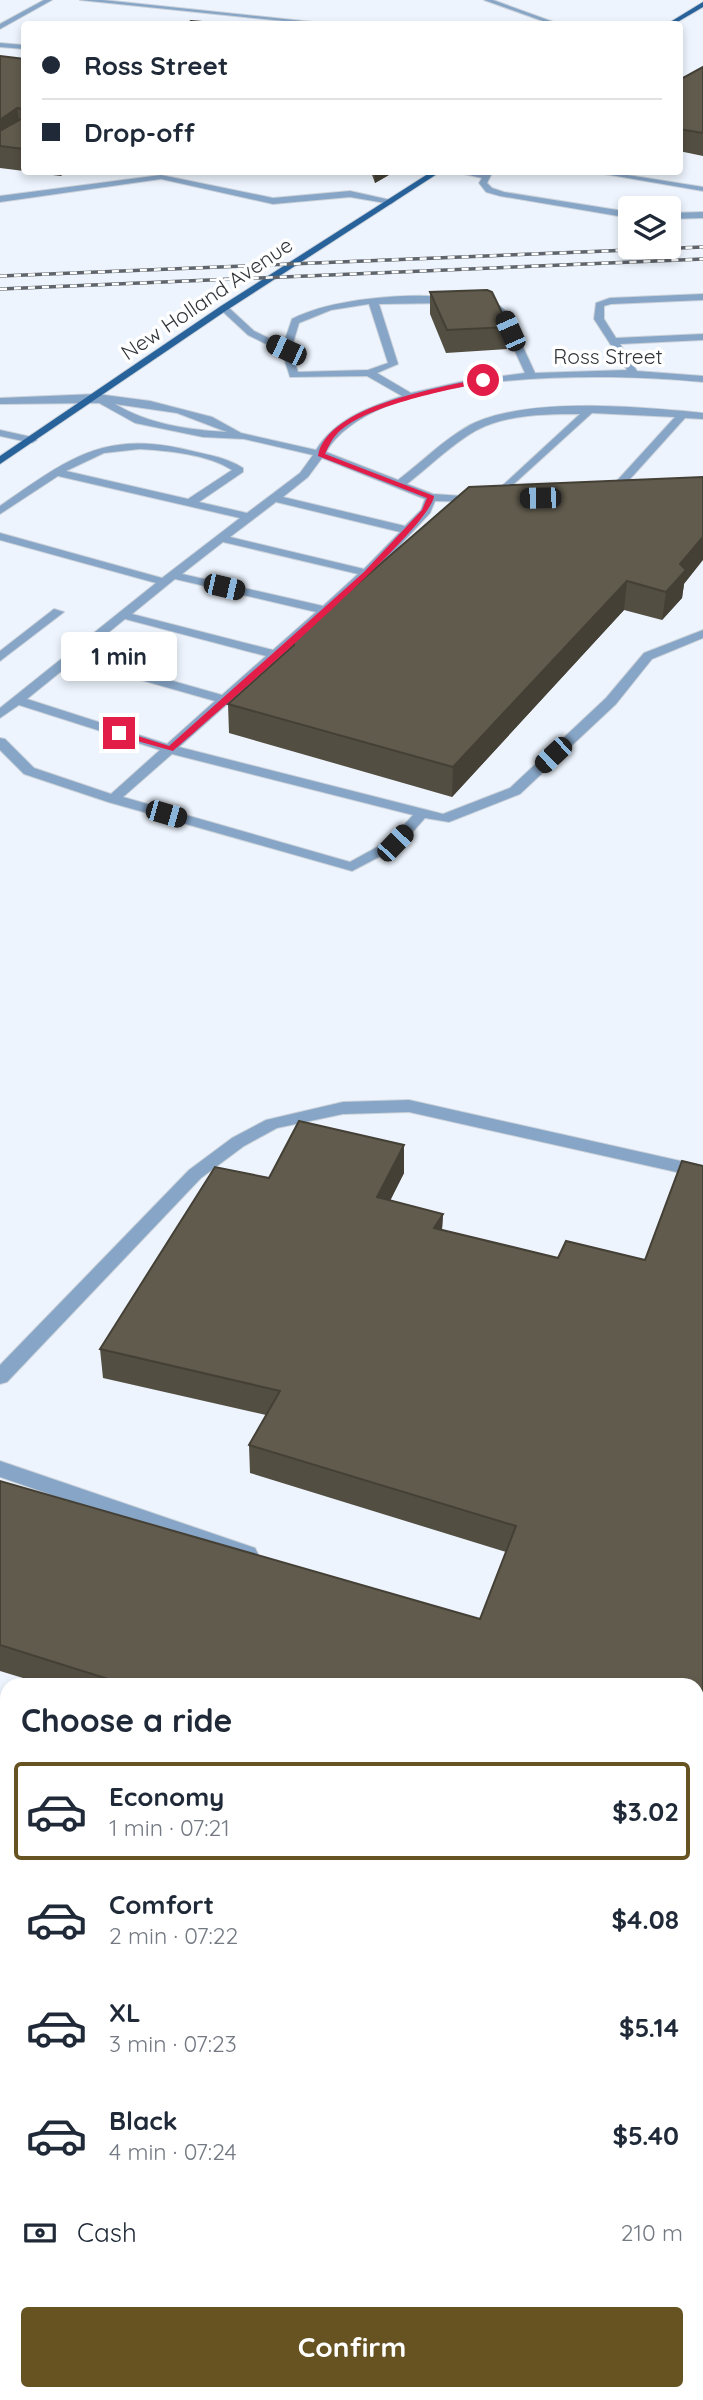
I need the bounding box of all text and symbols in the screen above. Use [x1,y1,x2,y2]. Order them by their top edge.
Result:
text: Ross Street [84,49,228,82]
text: Drop-off [84,116,195,149]
map controls [618,196,681,259]
button: layers [618,196,681,259]
street label: New Holland Avenue [116,231,297,365]
car [492,308,529,354]
car [263,332,310,368]
street label: Ross Street [553,343,663,369]
route start [467,364,499,396]
car [519,487,562,509]
car [202,572,247,602]
callout: 1 min [61,632,177,680]
text: 1 min [91,642,147,671]
route end [103,717,135,749]
car [531,733,576,777]
car [143,798,190,830]
car [373,821,418,865]
text: Choose a ride [21,1700,233,1740]
icon: car [25,1780,88,1843]
text: Economy [109,1780,224,1813]
text: $3.02 [612,1795,679,1828]
text: 1 min · 07:21 [109,1813,230,1842]
icon: car [25,1888,88,1951]
text: Comfort [109,1888,214,1921]
text: $4.08 [612,1903,679,1936]
text: 2 min · 07:22 [109,1921,238,1950]
icon: car [25,1996,88,2059]
text: XL [109,1996,141,2029]
text: $5.14 [619,2011,679,2044]
text: 3 min · 07:23 [109,2029,237,2058]
icon: car [25,2104,88,2167]
text: Black [109,2104,178,2137]
text: $5.40 [613,2119,679,2152]
text: 4 min · 07:24 [109,2137,237,2166]
icon: cash [21,2214,59,2252]
text: Cash [77,2216,137,2249]
text: 210 m [621,2218,683,2247]
button: Confirm [21,2307,683,2387]

